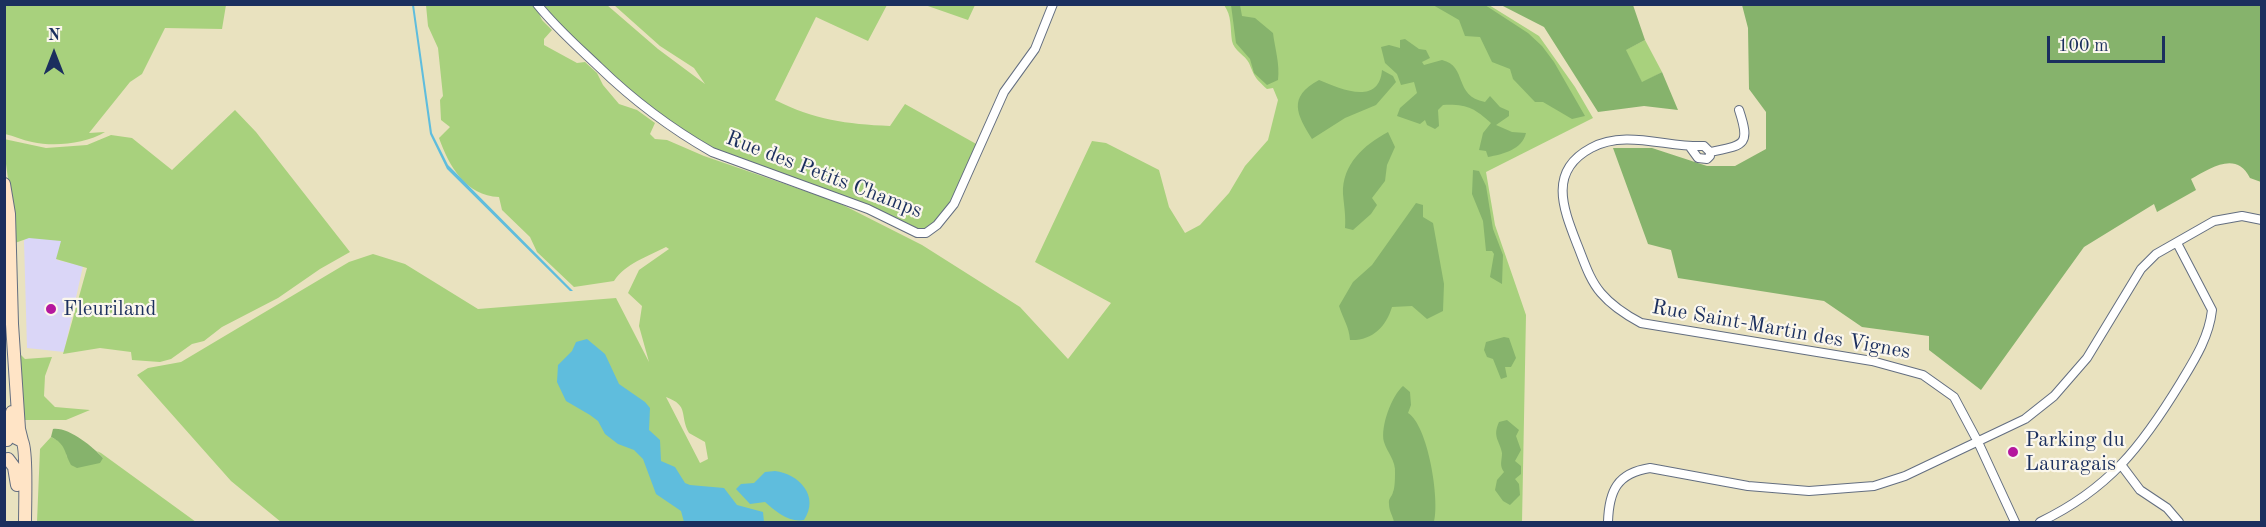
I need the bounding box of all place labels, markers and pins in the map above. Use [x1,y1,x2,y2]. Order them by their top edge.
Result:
place label: Fleuriland [63,296,156,322]
marker: Fleuriland [44,302,58,316]
place label: Parking du Lauragais [2025,427,2125,477]
marker: Parking du Lauragais [2006,445,2020,459]

